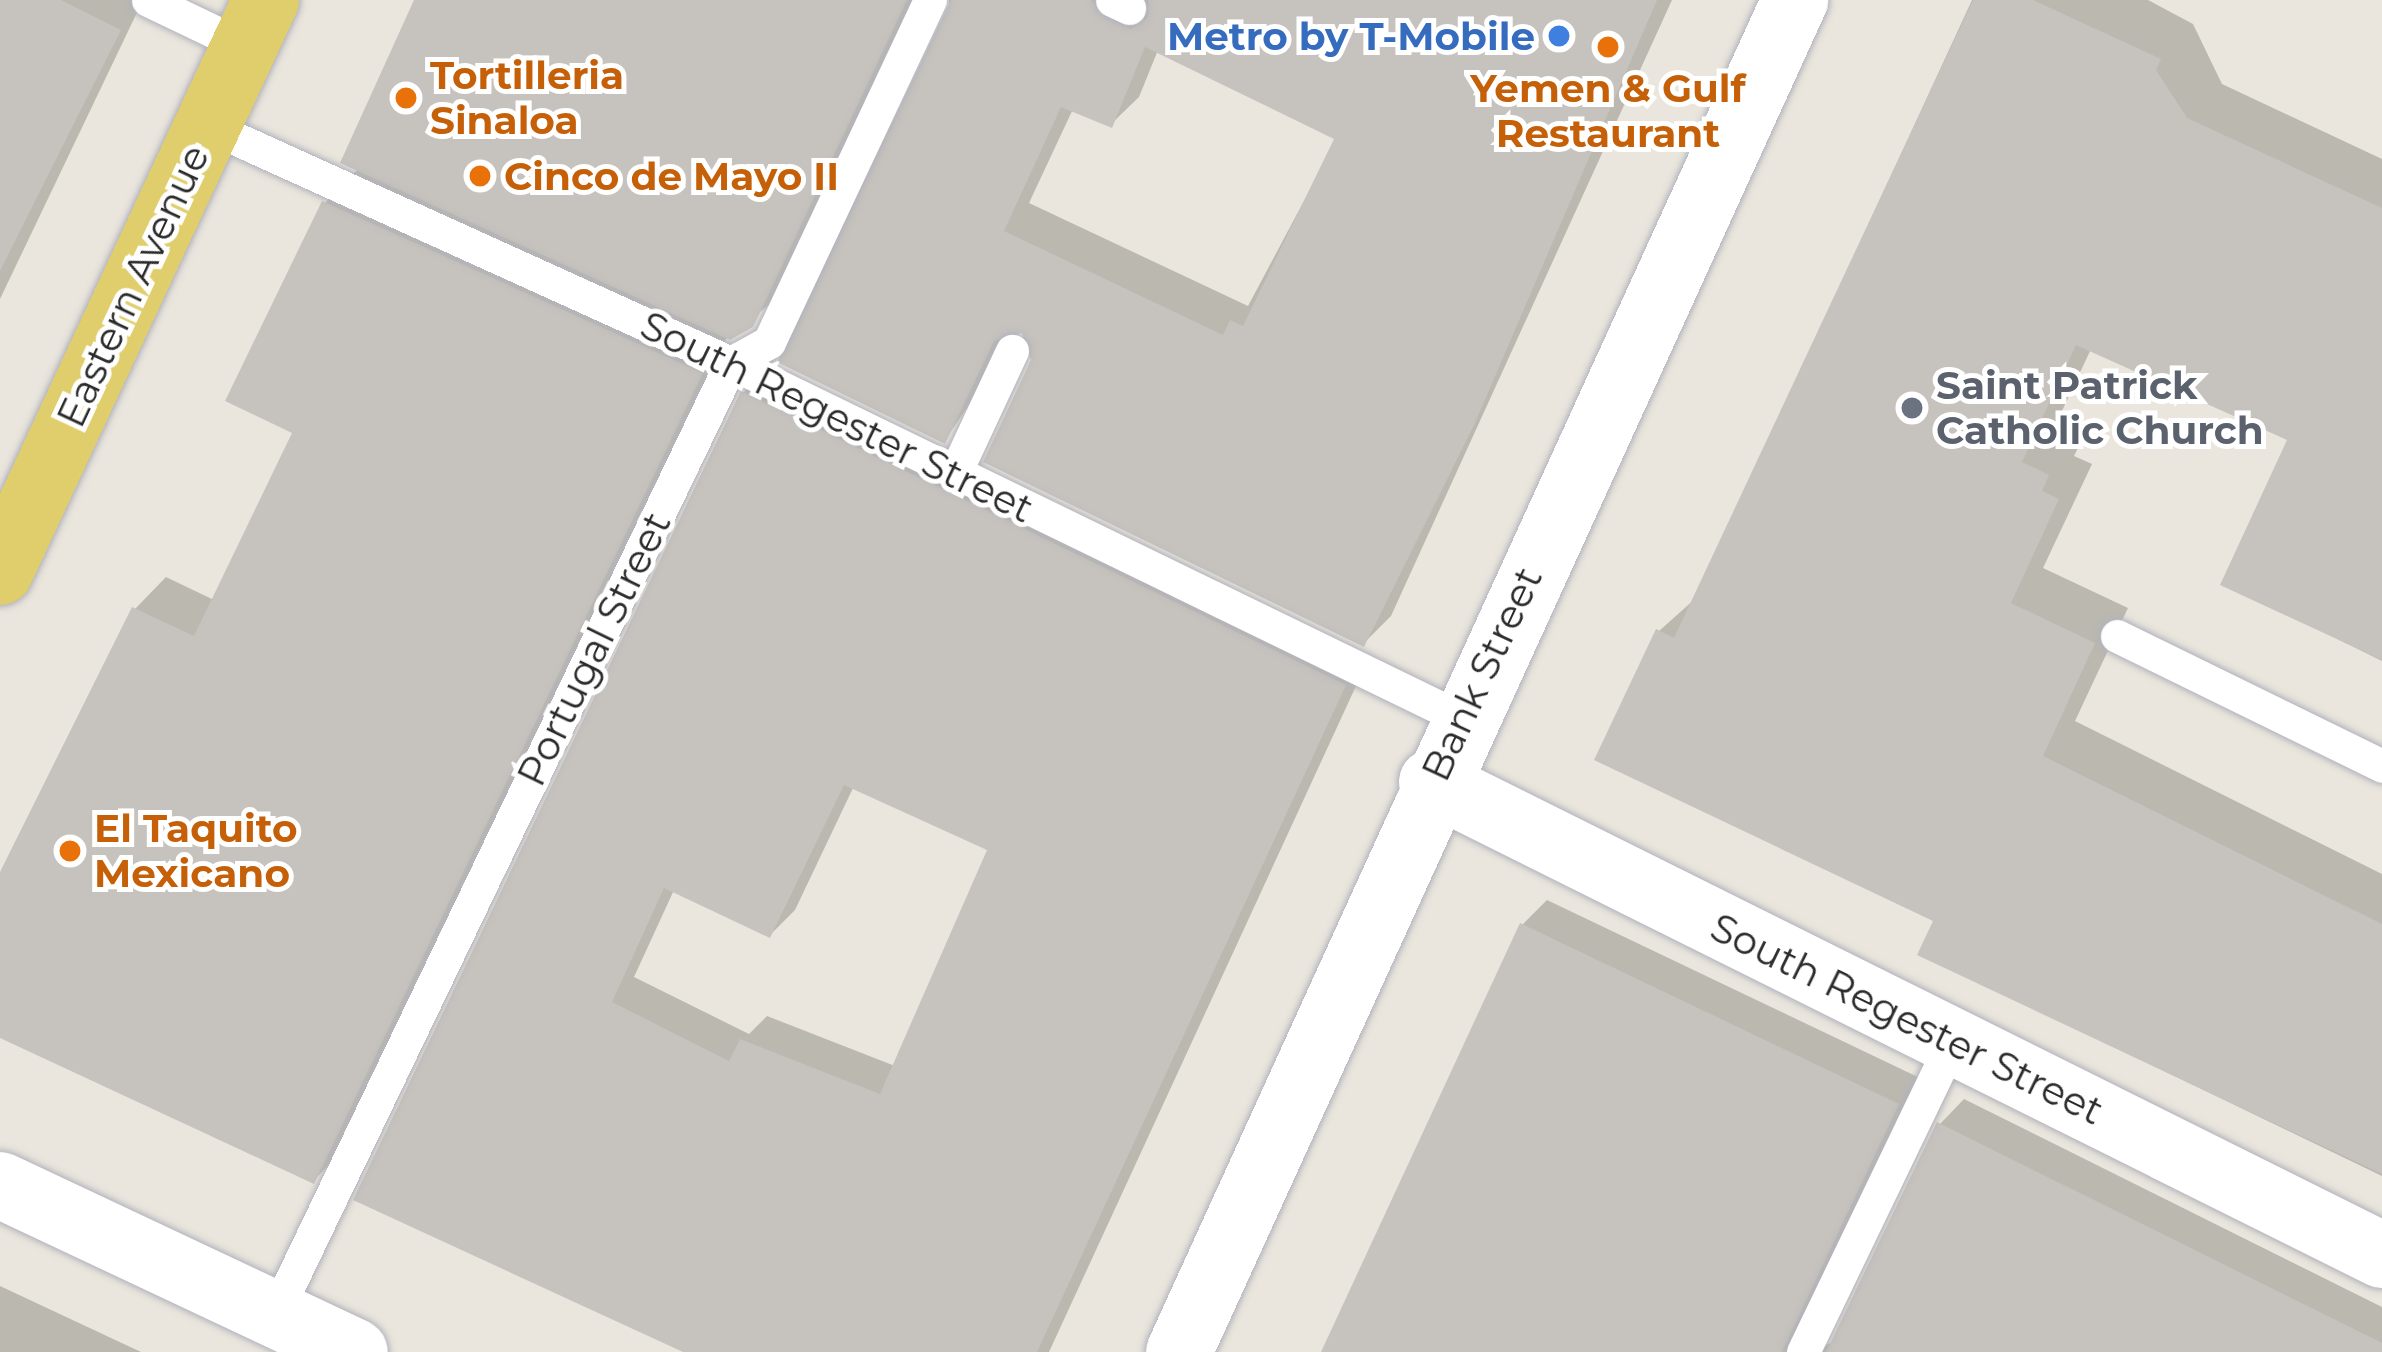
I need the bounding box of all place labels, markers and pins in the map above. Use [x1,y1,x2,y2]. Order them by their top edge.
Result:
place label: Metro by T-Mobile [1167,13,1535,59]
marker: Metro by T-Mobile [1546,23,1572,49]
marker: Yemen & Gulf Restaurant [1595,34,1621,60]
place label: Tortilleria Sinaloa [430,53,624,144]
place label: Yemen & Gulf Restaurant [1470,66,1746,157]
marker: Tortilleria Sinaloa [393,85,419,111]
place label: Cinco de Mayo II [504,153,839,199]
marker: Cinco de Mayo II [467,163,493,189]
place label: Saint Patrick Catholic Church [1936,363,2264,454]
marker: Saint Patrick Catholic Church [1899,395,1925,421]
place label: El Taquito Mexicano [94,806,298,897]
marker: El Taquito Mexicano [57,838,83,864]

